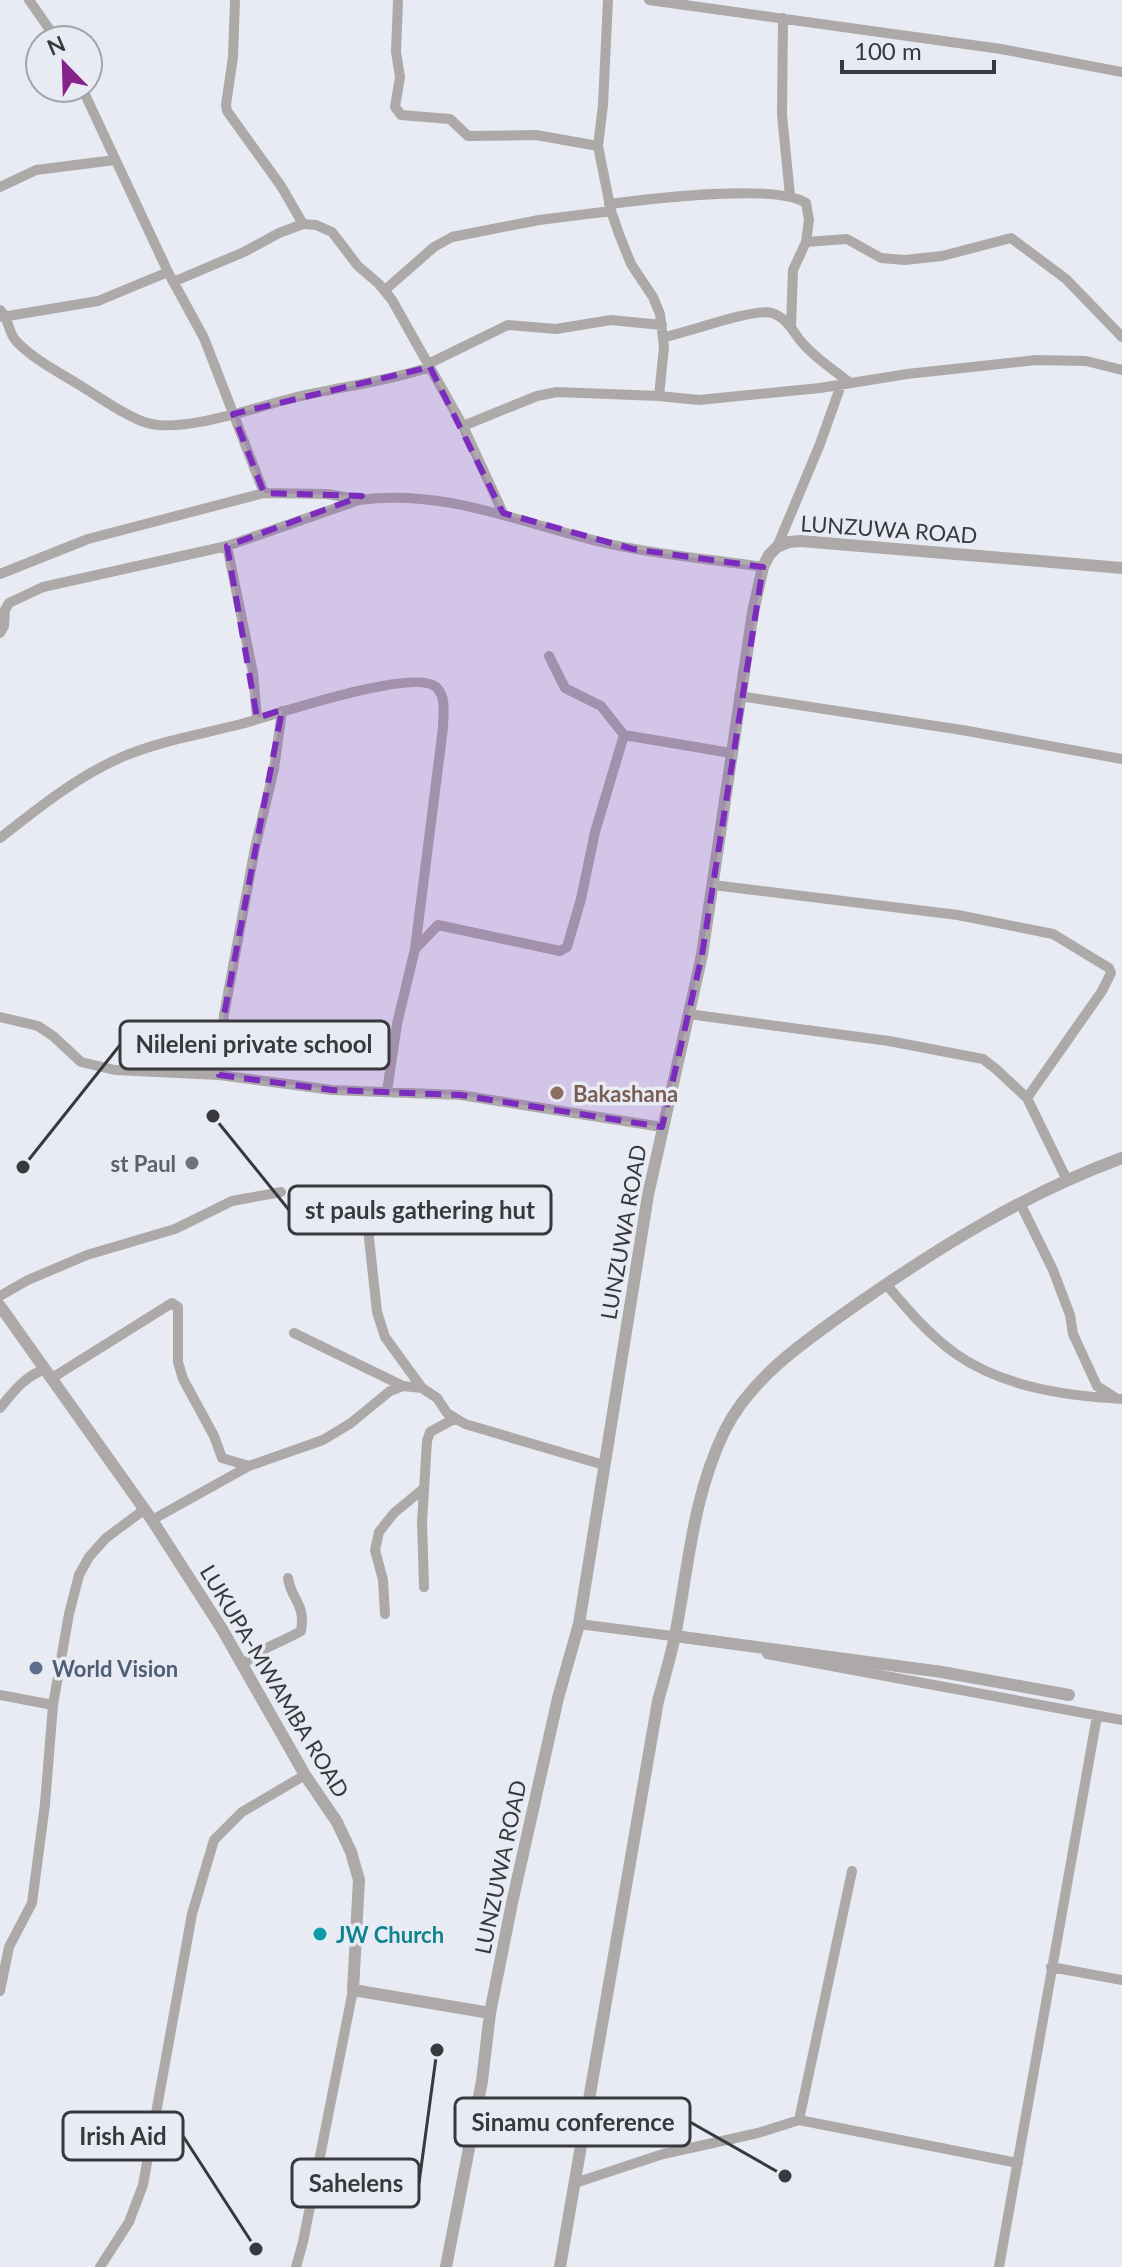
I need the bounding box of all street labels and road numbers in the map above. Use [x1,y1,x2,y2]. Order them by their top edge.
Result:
street label: LUNZUWA ROAD [800,509,978,549]
street label: LUNZUWA ROAD [594,1142,652,1322]
street label: LUKUPA-MWAMBA ROAD [195,1560,355,1802]
street label: LUNZUWA ROAD [468,1778,532,1956]

